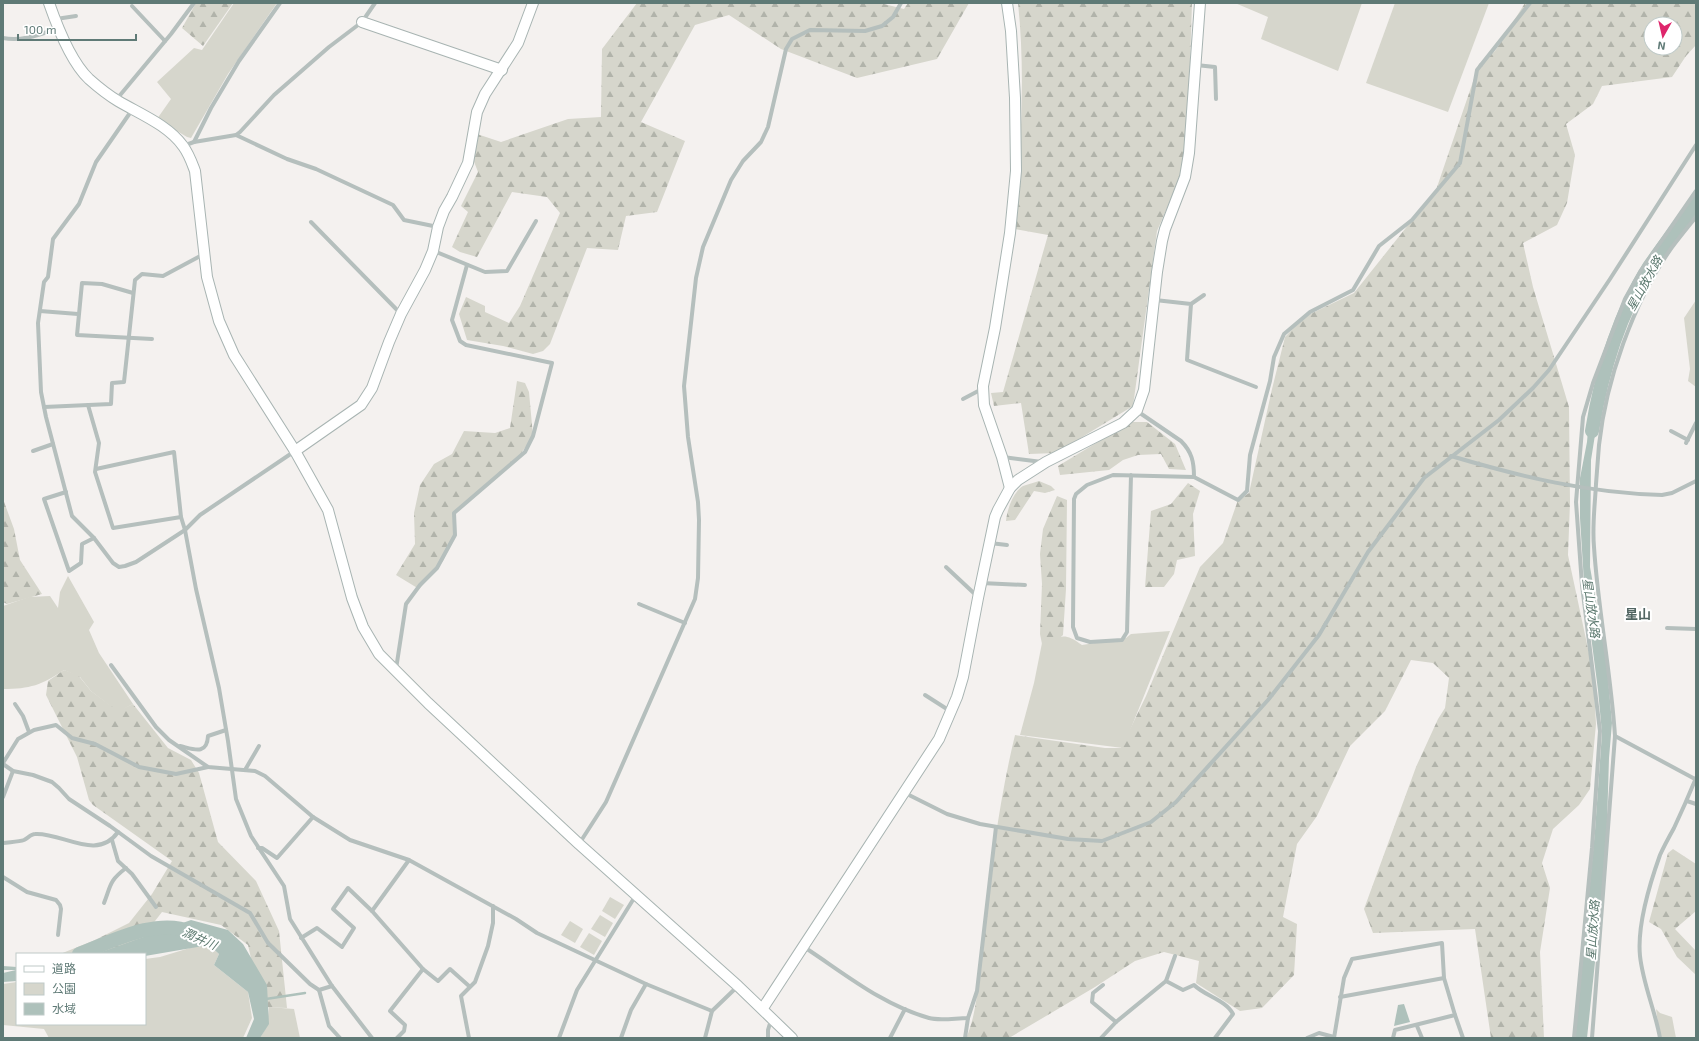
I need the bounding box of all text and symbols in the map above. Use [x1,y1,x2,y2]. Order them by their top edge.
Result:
scale bar [18,16,136,42]
north arrow [1643,16,1683,56]
text: 100 m [24,22,56,36]
text: N [1657,39,1666,53]
water label: 星山放水路 [1623,252,1665,313]
water label: 星山放水路 [1581,577,1603,640]
district label: 星山 [1625,606,1651,622]
water label: 星山放水路 [1583,899,1601,960]
water label: 潤井川 [181,924,221,953]
legend [16,953,146,1025]
text: 道路 [52,961,76,975]
text: 公園 [52,981,76,995]
text: 水域 [52,1001,76,1015]

